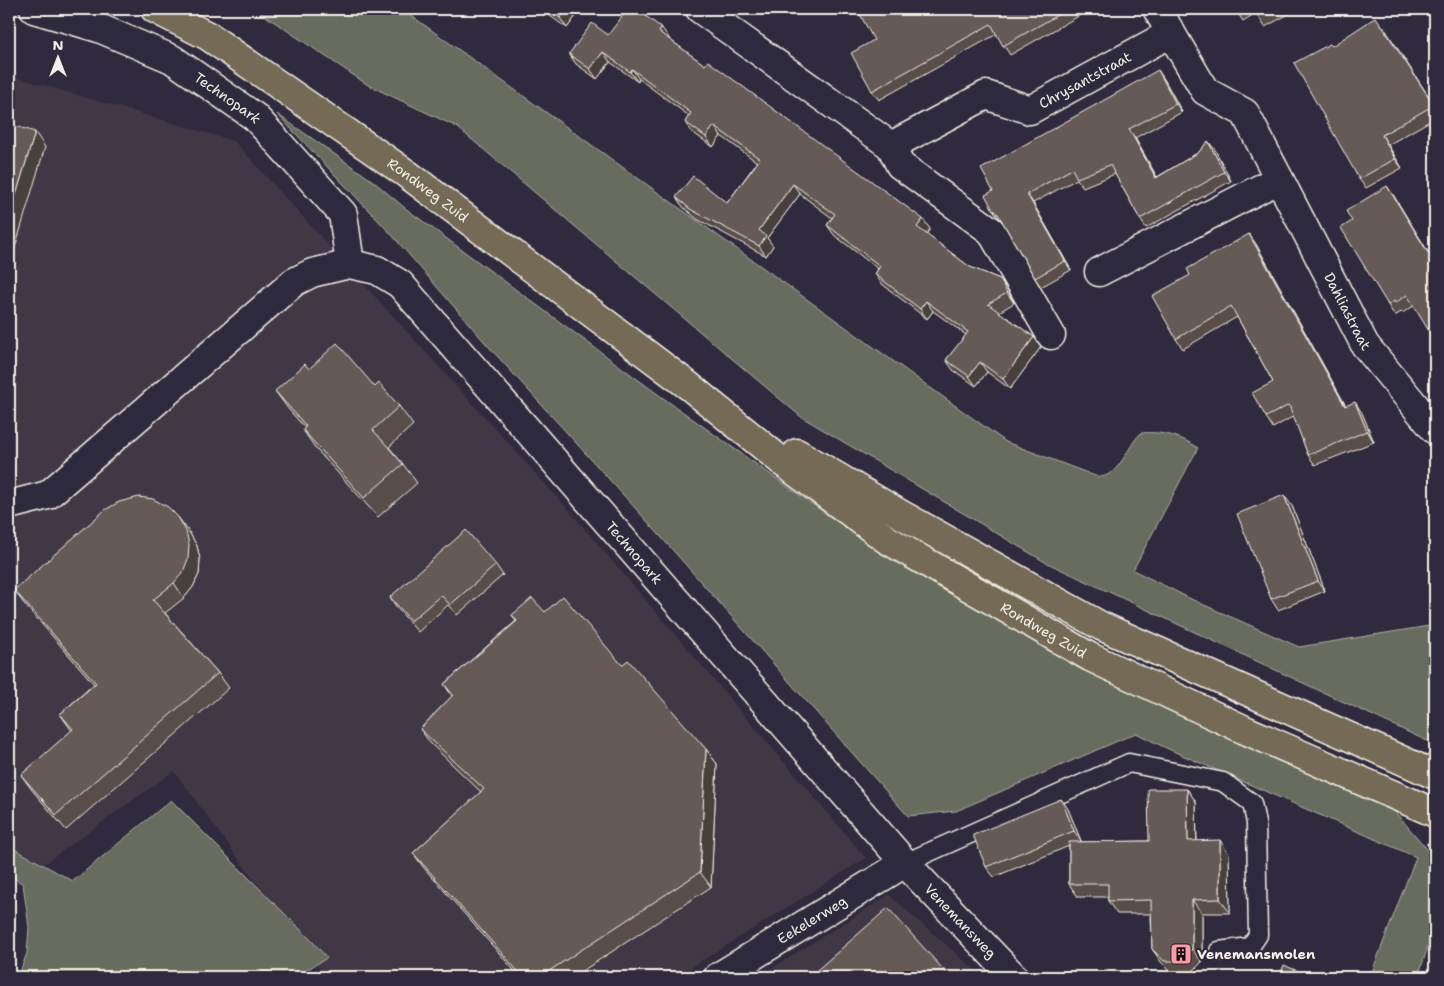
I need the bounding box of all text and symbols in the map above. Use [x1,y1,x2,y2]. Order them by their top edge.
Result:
north arrow [32,32,82,82]
text: N [52,36,64,54]
street label: Chrysantstraat [1036,47,1134,112]
street label: Technopark [191,68,265,127]
street label: Rondweg Zuid [384,154,472,226]
street label: Dahliastraat [1320,270,1375,354]
street label: Technopark [602,518,667,588]
street label: Rondweg Zuid [997,598,1090,662]
street label: Venemansweg [921,880,1000,962]
street label: Eekelerweg [774,892,850,948]
building icon: Venemansmolen [1169,942,1193,966]
place label: Venemansmolen [1197,945,1315,963]

